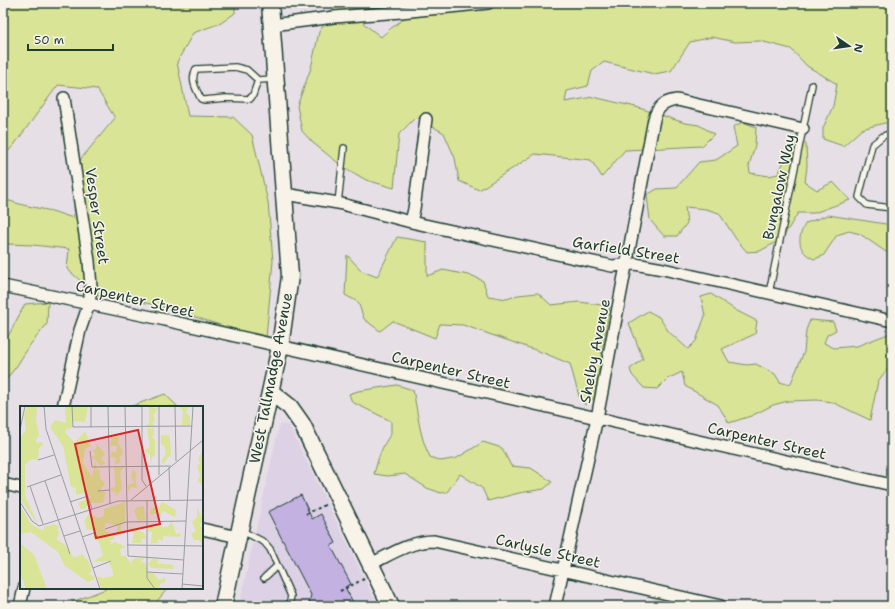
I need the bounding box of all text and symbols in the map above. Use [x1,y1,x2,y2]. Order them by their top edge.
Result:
scale bar [28,26,113,52]
north arrow [829,26,869,66]
text: 50 m [34,32,64,48]
text: N [850,42,867,54]
street label: Bungalow Way [758,132,800,242]
street label: Vesper Street [80,166,114,266]
street label: Garfield Street [571,232,681,268]
street label: Carpenter Street [74,276,196,322]
street label: West Tallmadge Avenue [245,291,297,465]
street label: Shelby Avenue [575,297,615,405]
street label: Carpenter Street [390,347,512,393]
inset map [20,406,203,589]
street label: Carpenter Street [706,418,828,464]
street label: Carlysle Street [494,529,602,573]

